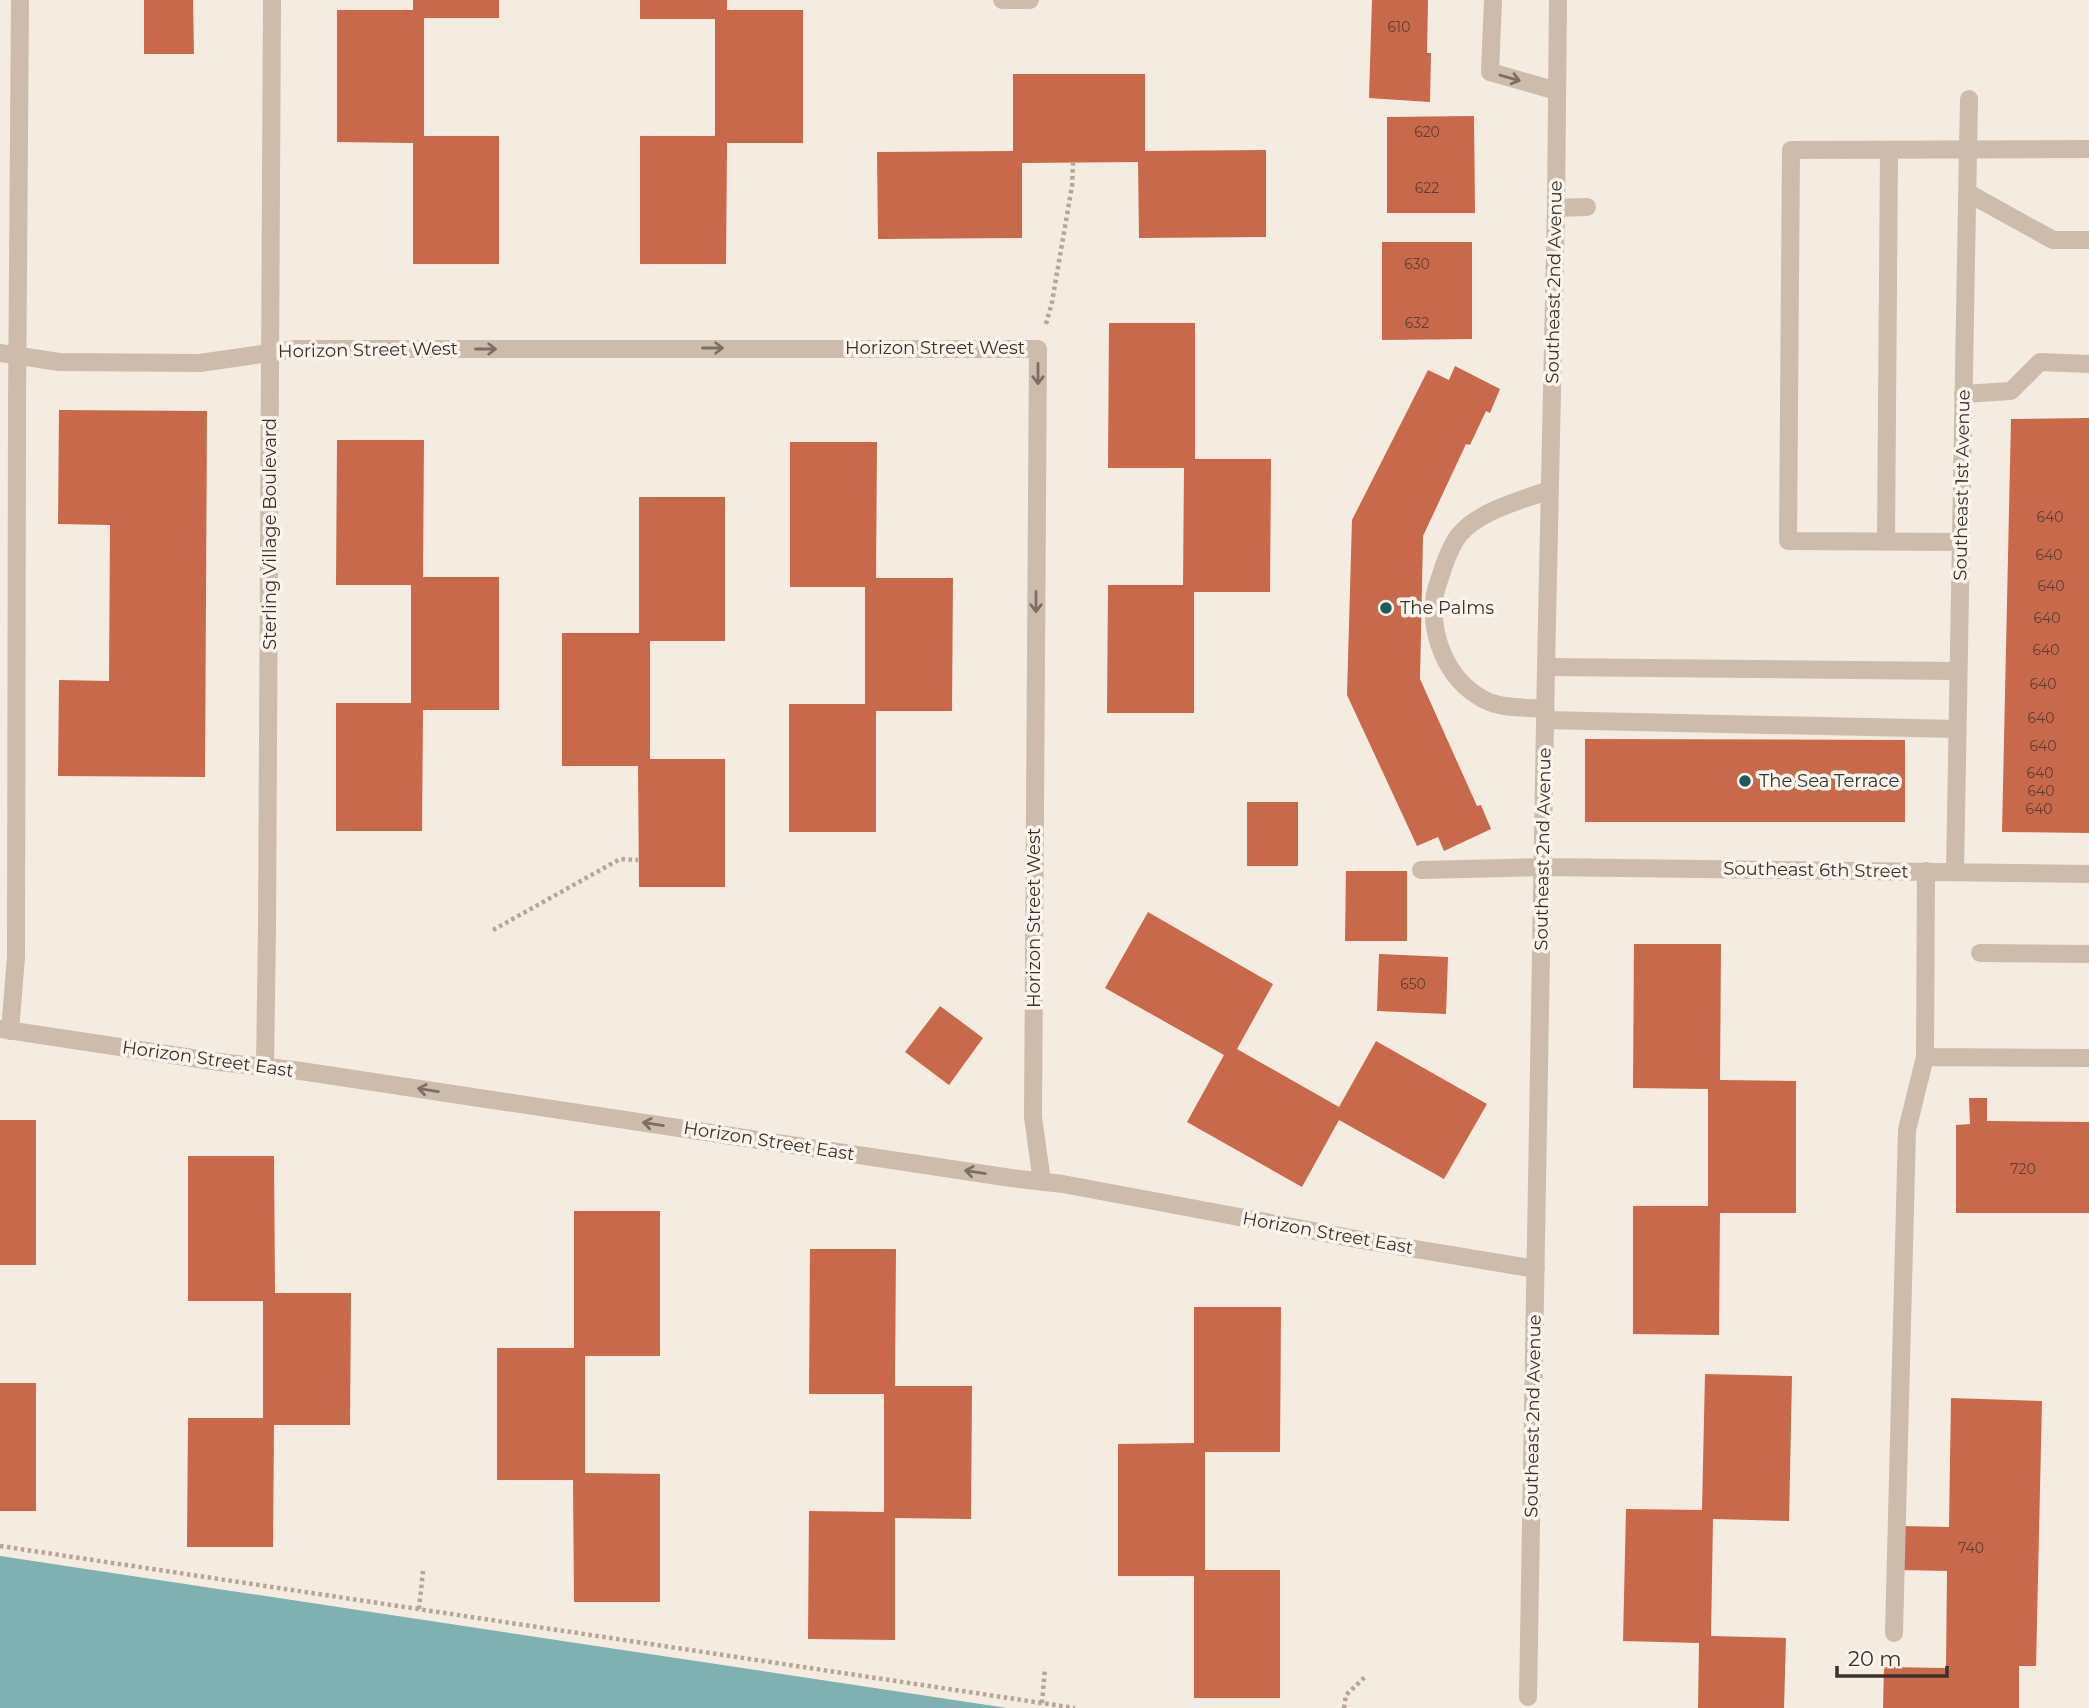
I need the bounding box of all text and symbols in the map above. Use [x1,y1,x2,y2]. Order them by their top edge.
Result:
house number: 610 [1388,18,1410,36]
one-way arrow [1499,72,1521,85]
house number: 620 [1414,123,1440,141]
house number: 622 [1415,179,1439,197]
street label: Southeast 2nd Avenue [1541,180,1567,384]
house number: 630 [1404,255,1430,273]
house number: 632 [1405,314,1429,332]
street label: Horizon Street West [278,337,458,363]
street label: Horizon Street West [845,337,1025,359]
one-way arrow [474,342,497,356]
one-way arrow [702,342,725,355]
one-way arrow [1031,362,1045,385]
street label: Southeast 1st Avenue [1949,389,1975,581]
street label: Sterling Village Boulevard [259,418,281,650]
house number: 640 [2036,508,2064,526]
house number: 640 [2035,546,2063,564]
house number: 640 [2037,577,2065,595]
one-way arrow [1029,590,1043,613]
place label: The Palms [1400,597,1494,619]
marker: The Palms [1378,600,1394,616]
house number: 640 [2033,609,2061,627]
house number: 640 [2032,641,2060,659]
house number: 640 [2029,675,2057,693]
house number: 640 [2027,709,2055,727]
house number: 640 [2029,737,2057,755]
street label: Southeast 2nd Avenue [1530,747,1556,951]
house number: 640 [2026,764,2054,782]
place label: The Sea Terrace [1759,770,1899,792]
marker: The Sea Terrace [1737,773,1753,789]
house number: 640 [2027,782,2055,800]
house number: 640 [2025,800,2053,818]
street label: Horizon Street West [1023,828,1045,1008]
street label: Southeast 6th Street [1723,857,1909,883]
house number: 650 [1400,975,1426,993]
street label: Horizon Street East [121,1036,295,1082]
one-way arrow [417,1083,440,1096]
one-way arrow [642,1117,665,1130]
street label: Horizon Street East [682,1117,856,1165]
house number: 720 [2010,1160,2036,1178]
one-way arrow [964,1166,987,1179]
street label: Horizon Street East [1241,1207,1415,1259]
street label: Southeast 2nd Avenue [1520,1314,1546,1518]
house number: 740 [1958,1539,1984,1557]
scale bar [1837,1634,1947,1678]
text: 20 m [1848,1646,1902,1671]

